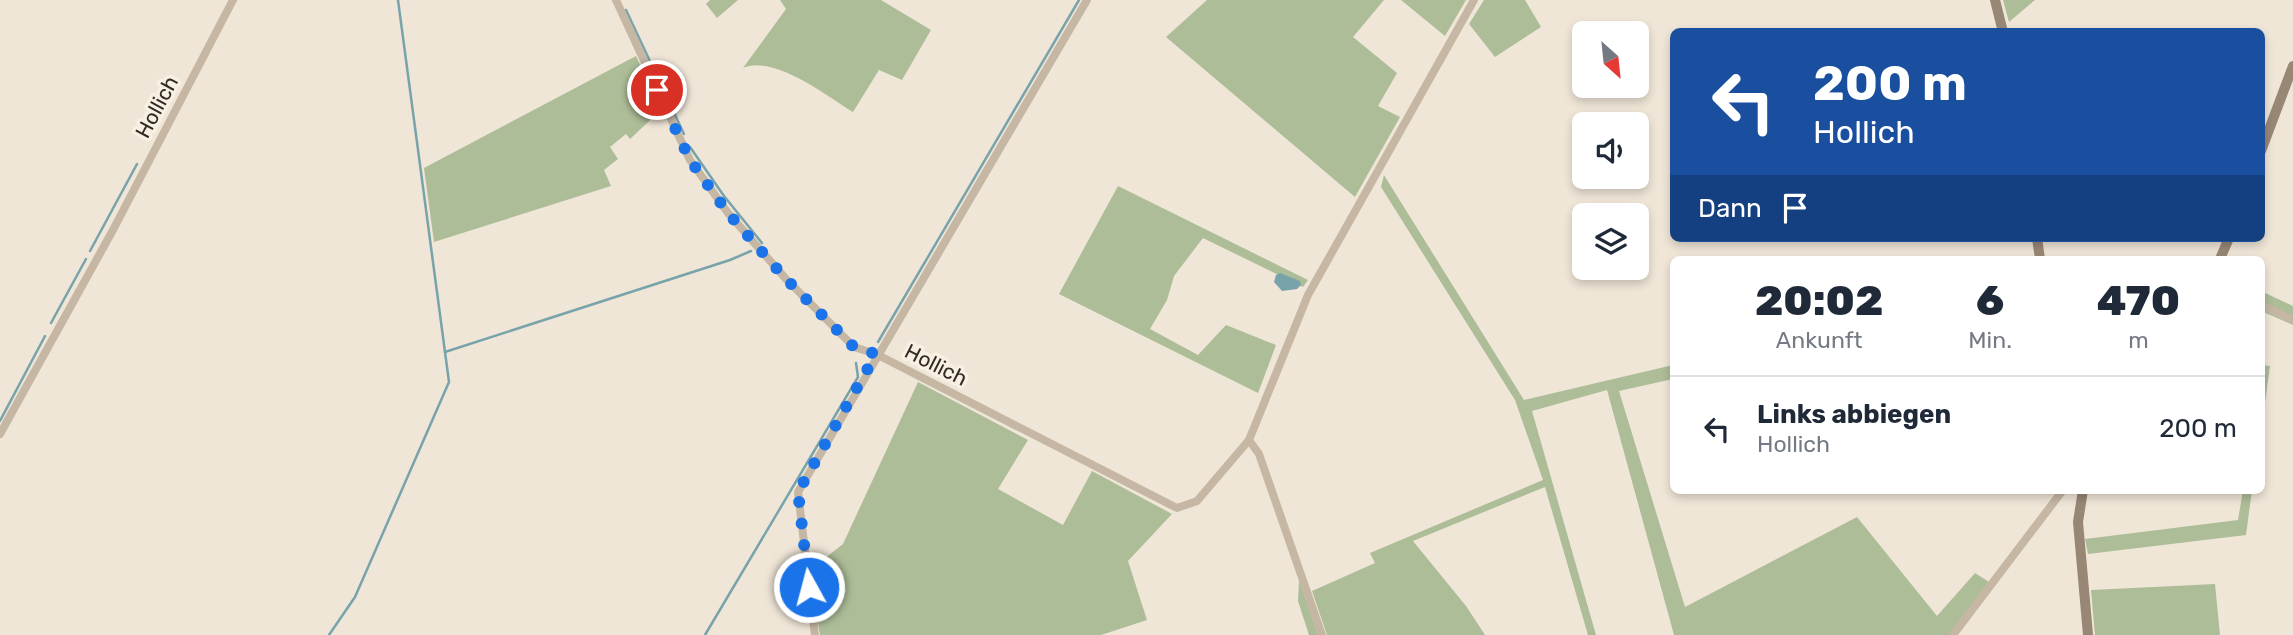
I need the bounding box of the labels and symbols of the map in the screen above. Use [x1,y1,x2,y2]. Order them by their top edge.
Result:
north arrow [1572,21,1648,98]
pin [627,60,687,120]
street label: Hollich [130,71,183,142]
street label: Hollich [901,338,972,391]
position arrow [772,550,846,624]

